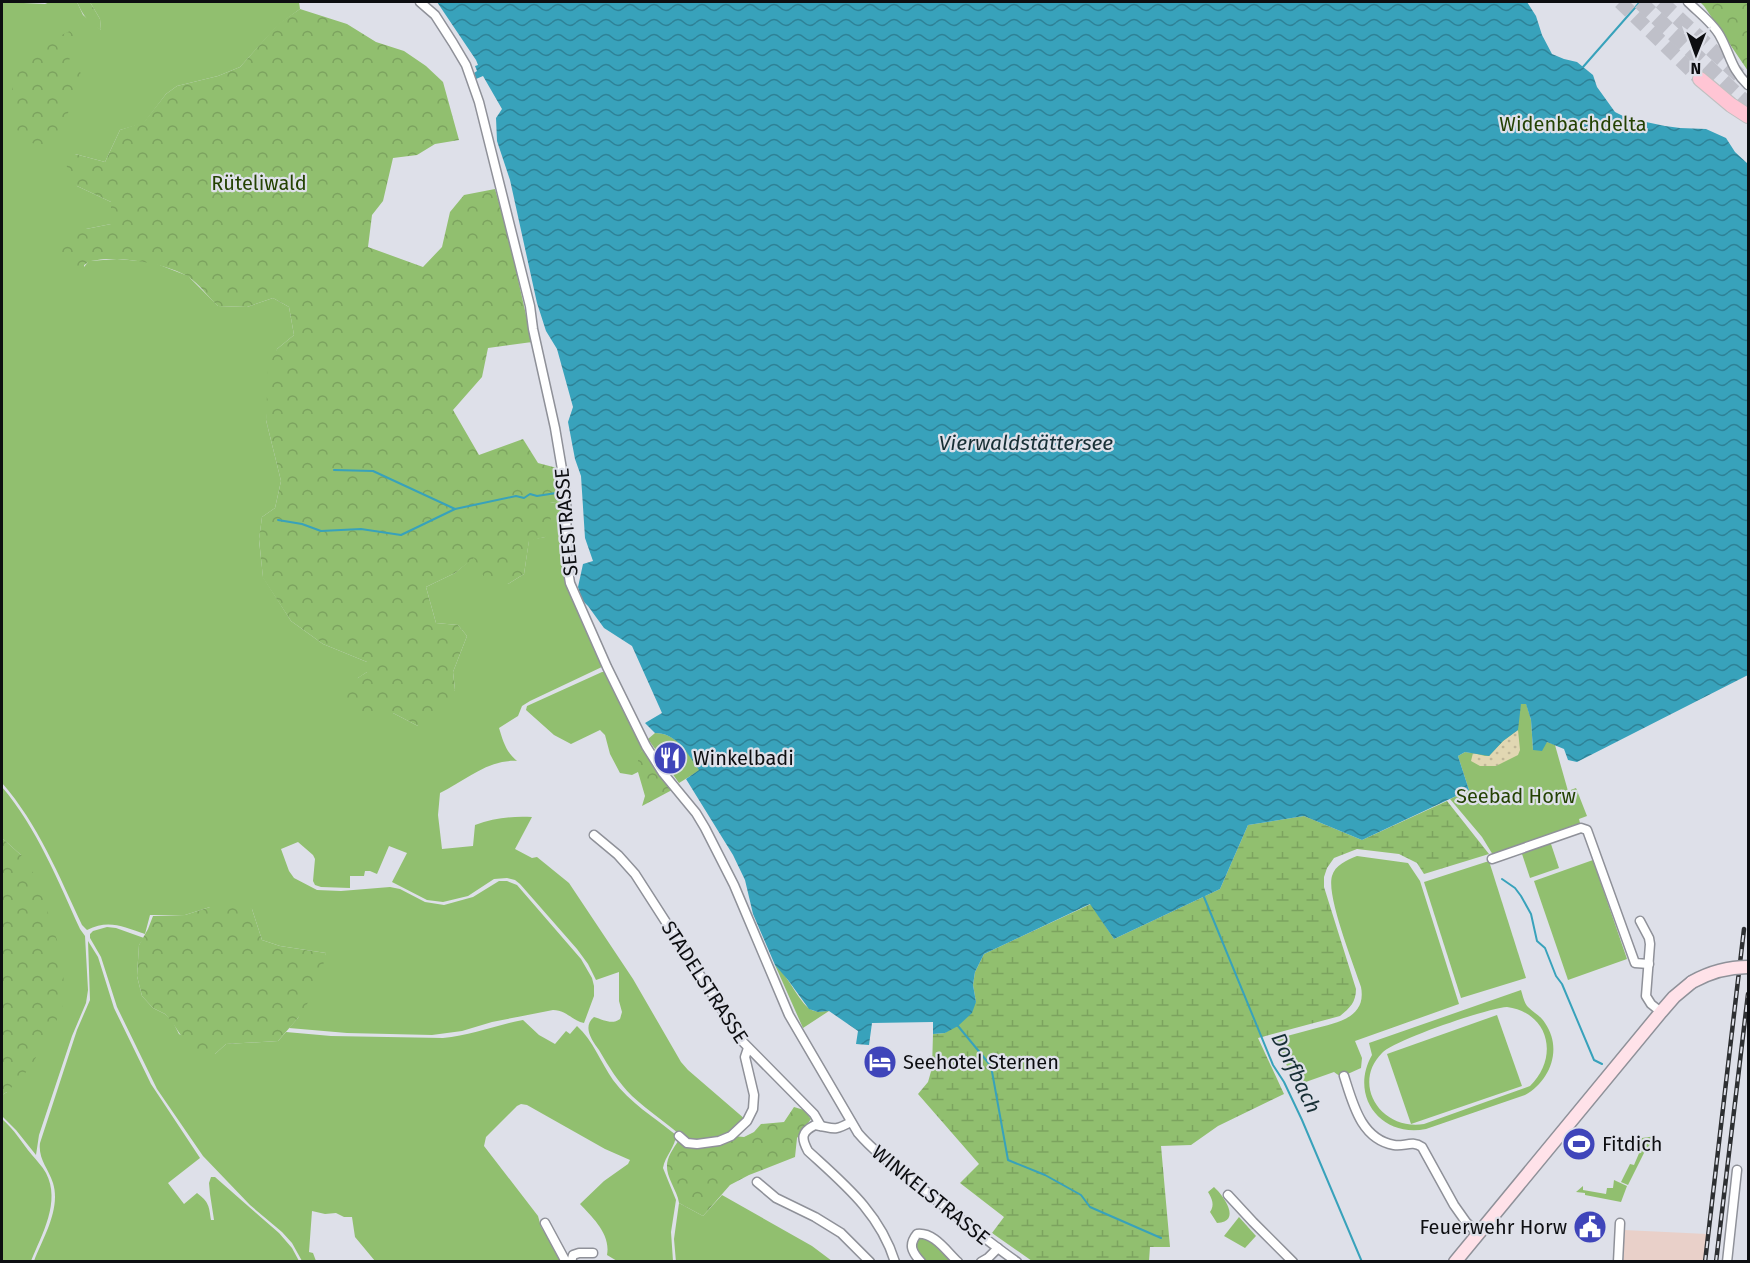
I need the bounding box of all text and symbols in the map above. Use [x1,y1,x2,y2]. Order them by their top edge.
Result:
north arrow [1666,24,1726,84]
text: N [1690,59,1701,78]
park label: Widenbachdelta [1499,112,1647,136]
park label: Rüteliwald [211,171,307,195]
water label: Vierwaldstättersee [939,430,1113,456]
street label: SEESTRASSE [549,467,583,577]
restaurant icon: Winkelbadi [652,740,688,776]
place label: Winkelbadi [693,746,794,770]
park label: Seebad Horw [1456,784,1576,808]
street label: STADELSTRASSE [657,916,753,1048]
water label: Dorfbach [1265,1028,1327,1118]
hotel icon: Seehotel Sternen [862,1044,898,1080]
place label: Seehotel Sternen [903,1050,1059,1074]
sports icon: Fitdich [1561,1126,1597,1162]
place label: Fitdich [1602,1132,1663,1156]
street label: WINKELSTRASSE [867,1140,995,1250]
public building icon: Feuerwehr Horw [1572,1209,1608,1245]
place label: Feuerwehr Horw [1419,1215,1567,1239]

